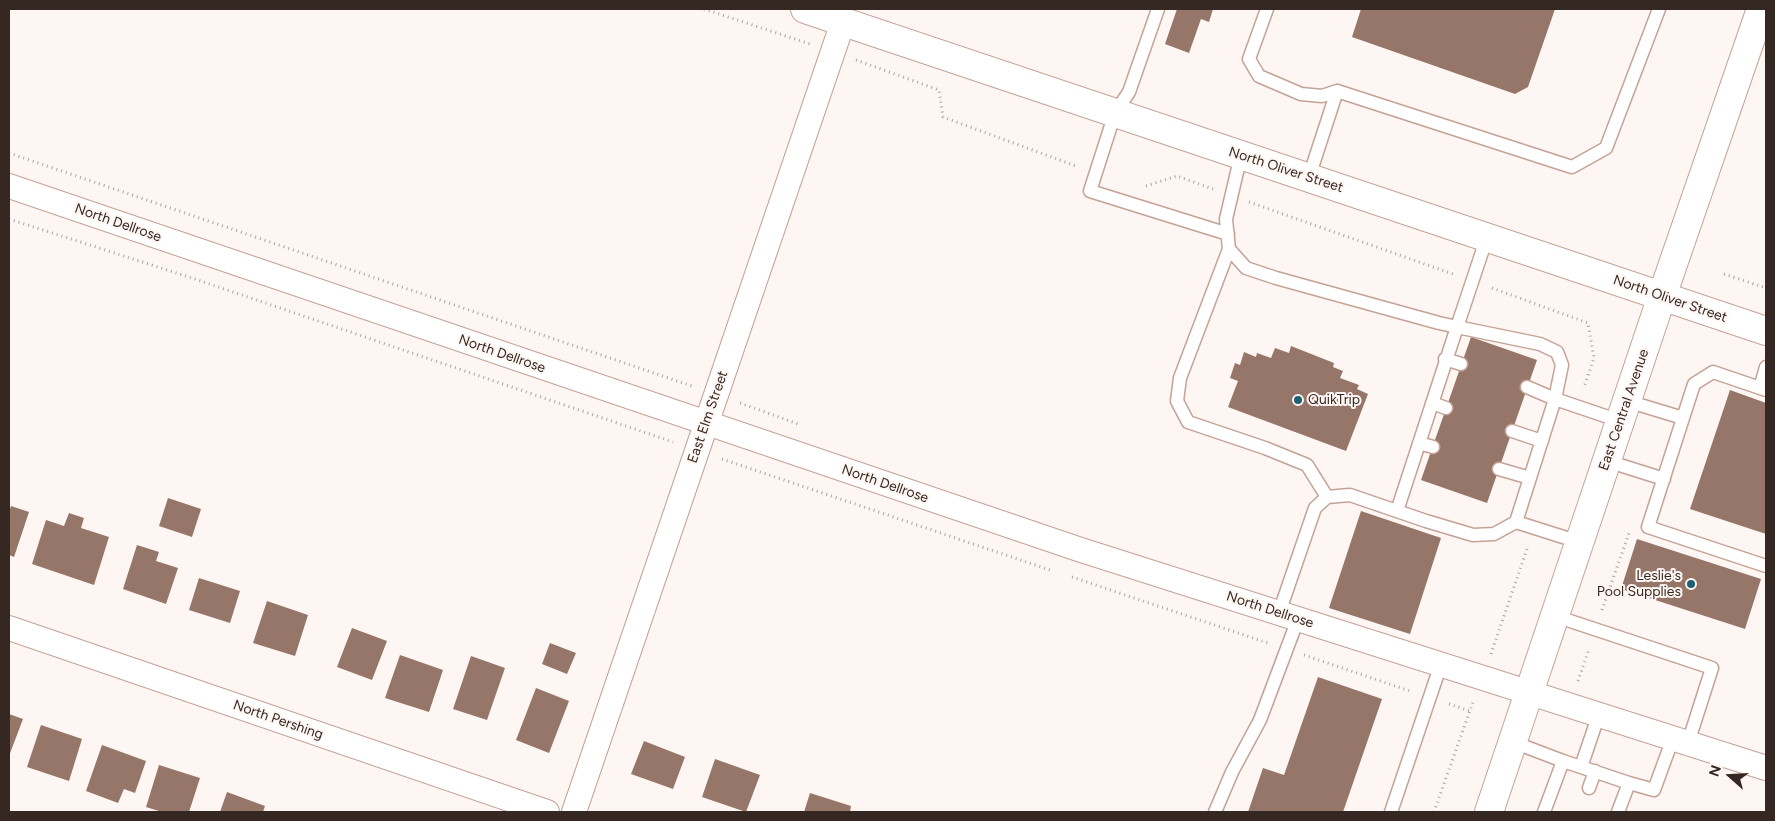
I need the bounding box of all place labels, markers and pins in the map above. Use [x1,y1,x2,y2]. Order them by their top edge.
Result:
place label: QuikTrip [1308,392,1360,408]
marker: QuikTrip [1292,394,1304,406]
place label: Leslie's Pool Supplies [1597,568,1681,600]
marker: Leslie's Pool Supplies [1685,578,1697,590]

